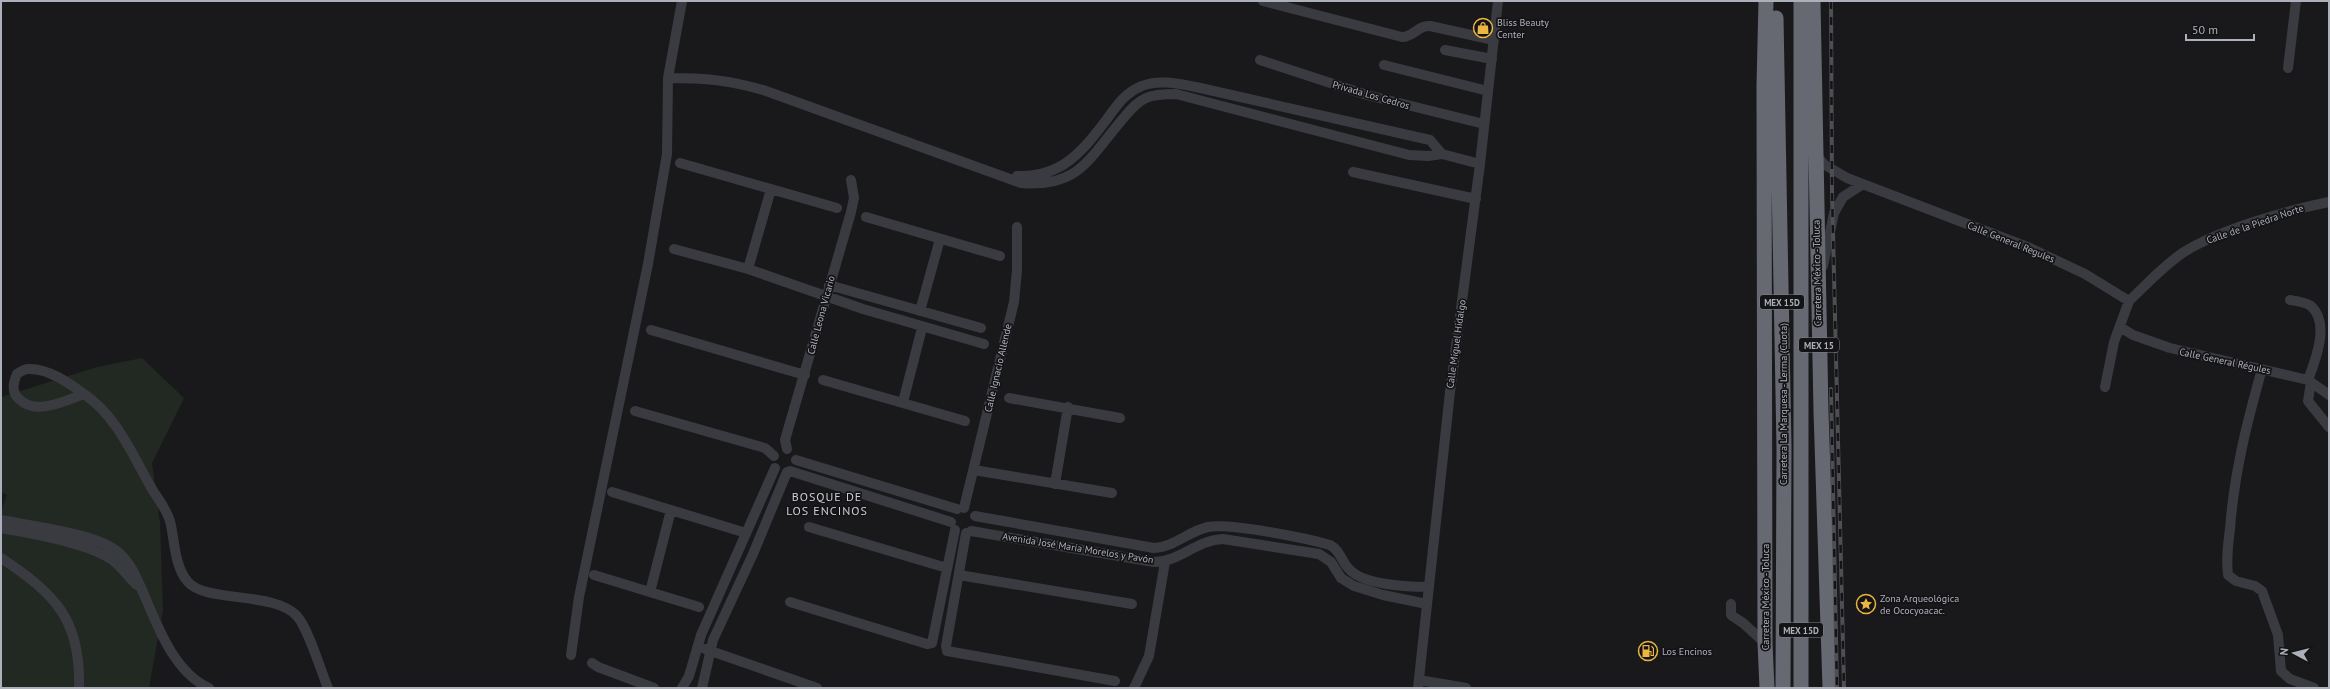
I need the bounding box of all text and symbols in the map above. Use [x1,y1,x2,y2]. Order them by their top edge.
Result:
place label: Bliss Beauty Center [1497,16,1549,41]
scale bar [2186,16,2254,42]
shop icon: Bliss Beauty Center [1472,17,1494,39]
text: 50 m [2192,22,2218,37]
street label: Privada Los Cedros [1331,78,1411,112]
street label: Calle de la Piedra Norte [2205,201,2305,247]
street label: Calle General Regules [1965,219,2057,265]
street label: Carretera México - Toluca [1810,220,1824,326]
street label: Calle Leona Vicario [804,274,838,356]
road number: MEX 15D [1760,295,1804,309]
street label: Calle Miguel Hidalgo [1443,299,1469,389]
street label: Calle Ignacio Allende [981,322,1015,414]
street label: Carretera La Marquesa - Lerma (Cuota) [1777,323,1790,485]
road number: MEX 15 [1799,338,1839,352]
street label: Calle General Régules [2178,345,2272,377]
district label: BOSQUE DE LOS ENCINOS [786,489,868,518]
street label: Avenida José María Morelos y Pavón [1002,530,1154,566]
street label: Carretera México - Toluca [1759,544,1772,650]
place label: Zona Arqueológica de Ococyoacac. [1880,592,1959,617]
place icon: Zona Arqueológica de Ococyoacac. [1855,593,1877,615]
road number: MEX 15D [1779,623,1823,637]
north arrow [2274,633,2314,673]
fuel station icon: Los Encinos [1637,640,1659,662]
place label: Los Encinos [1662,645,1712,658]
text: N [2277,647,2291,656]

